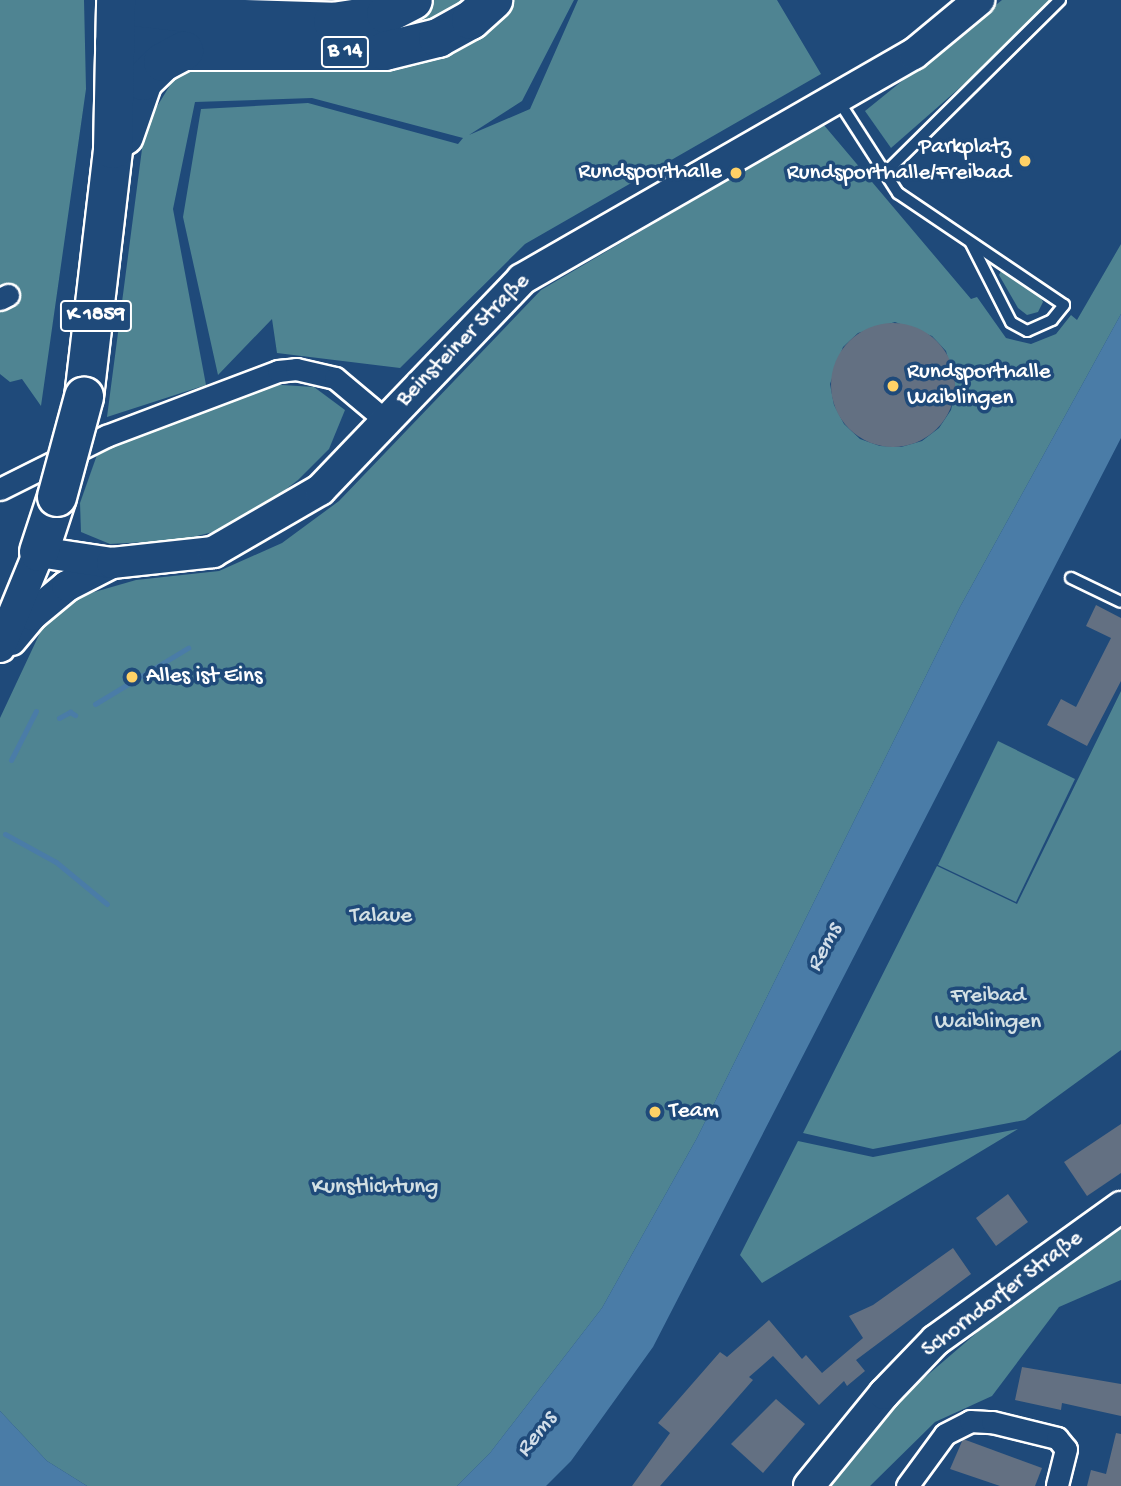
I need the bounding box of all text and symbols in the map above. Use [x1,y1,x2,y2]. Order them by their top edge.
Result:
road number: B 14 [320,34,370,70]
place label: Parkplatz Rundsporthalle/Freibad [787,134,1011,188]
marker: Parkplatz Rundsporthalle/Freibad [1017,153,1033,169]
place label: Rundsporthalle [578,159,722,187]
marker: Rundsporthalle [728,165,744,181]
street label: Beinsteiner Straße [391,268,537,414]
road number: K 1859 [59,298,133,334]
place label: Rundsporthalle Waiblingen [907,359,1051,413]
marker: Rundsporthalle Waiblingen [885,378,901,394]
place label: Alles ist Eins [146,663,262,691]
marker: Alles ist Eins [124,669,140,685]
park label: Talaue [350,903,412,931]
water label: Rems [801,919,849,977]
park label: Freibad Waiblingen [935,983,1041,1037]
place label: Team [669,1098,719,1126]
marker: Team [647,1104,663,1120]
park label: Kunstlichtung [312,1174,438,1202]
street label: Schorndorfer Straße [917,1225,1089,1365]
water label: Rems [510,1406,564,1464]

